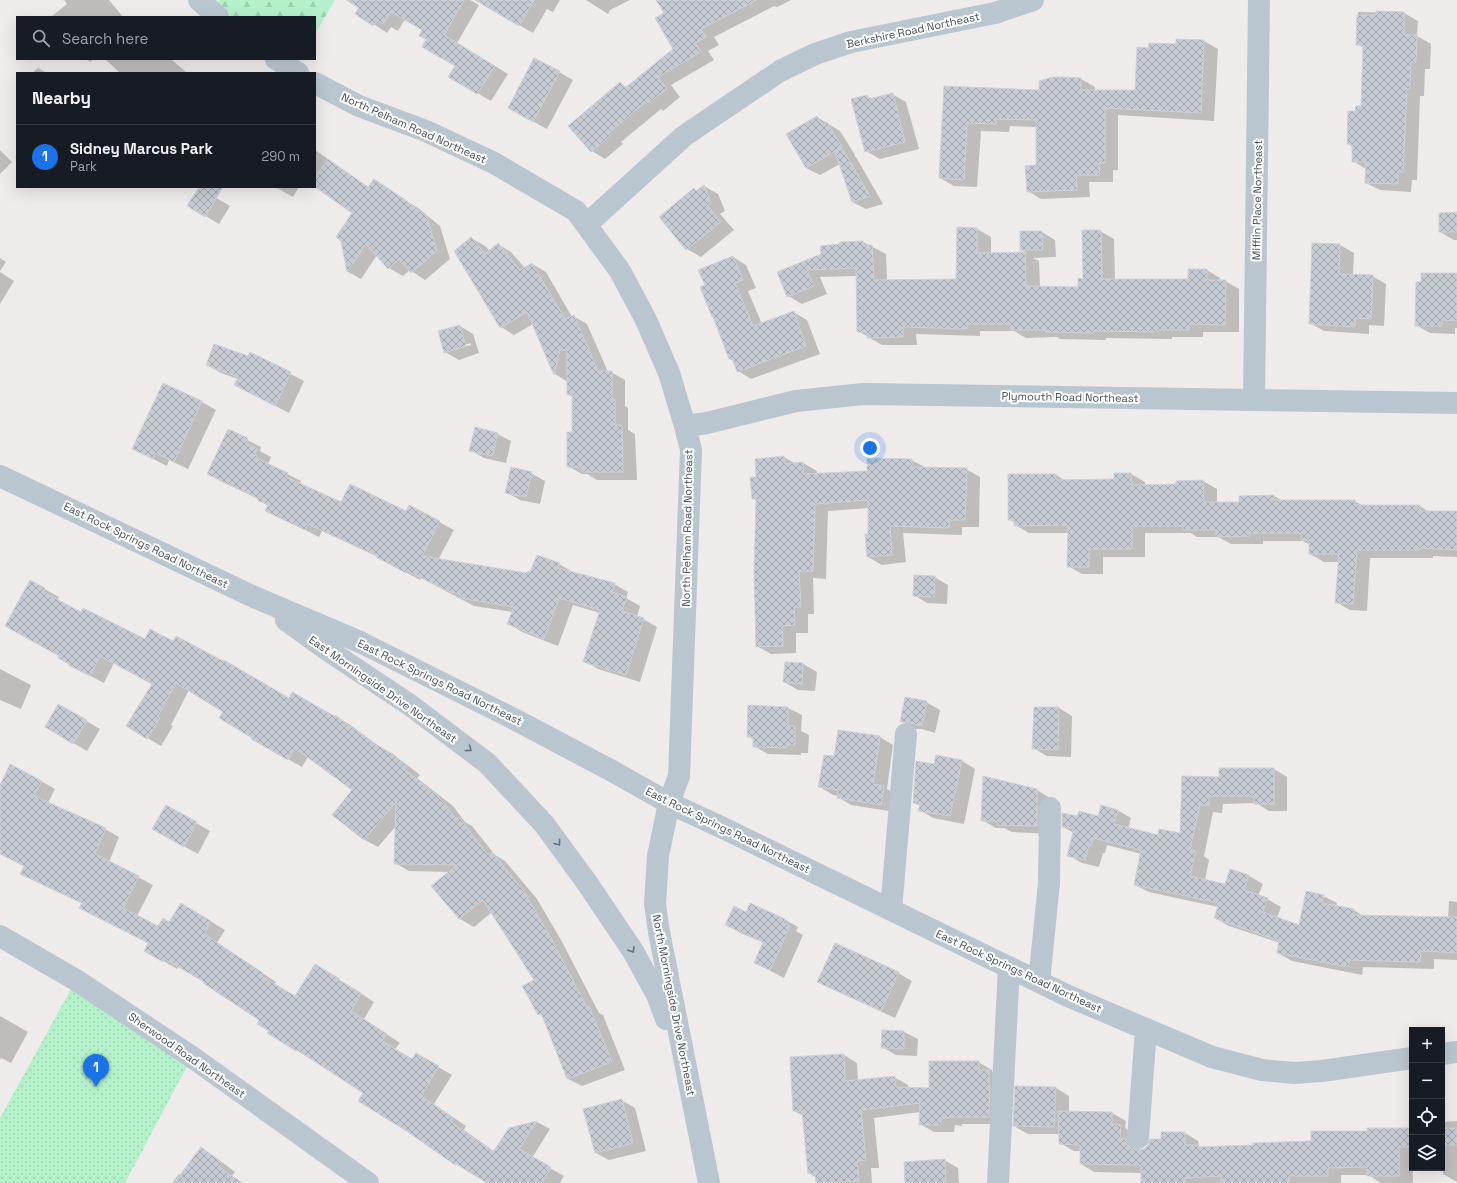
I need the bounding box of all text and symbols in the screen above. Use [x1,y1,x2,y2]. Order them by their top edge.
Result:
street label: Berkshire Road Northeast [845,9,981,51]
search box [16,16,316,60]
icon: search [30,27,52,49]
text: Search here [62,29,148,48]
text: Nearby [32,87,91,109]
street label: North Pelham Road Northeast [339,90,489,166]
text: Sidney Marcus Park [70,139,213,158]
street label: Mifflin Place Northeast [1249,140,1265,260]
text: 1 [42,148,48,165]
text: 290 m [261,148,300,165]
text: Park [70,158,97,175]
street label: Plymouth Road Northeast [1001,389,1139,405]
your location [860,438,880,458]
street label: North Pelham Road Northeast [679,449,695,607]
street label: East Rock Springs Road Northeast [61,499,231,591]
street label: East Morningside Drive Northeast [306,632,460,746]
street label: East Rock Springs Road Northeast [355,636,525,728]
one-way arrow [464,744,471,751]
street label: East Rock Springs Road Northeast [643,784,813,876]
one-way arrow [553,839,561,846]
street label: North Morningside Drive Northeast [650,913,698,1097]
street label: East Rock Springs Road Northeast [934,926,1104,1016]
one-way arrow [627,946,634,953]
street label: Sherwood Road Northeast [126,1009,248,1101]
map controls [1409,1027,1445,1171]
button: + [1409,1027,1445,1063]
pin: 1 [83,1054,109,1087]
button: − [1409,1063,1445,1099]
button: locate [1409,1099,1445,1135]
button: layers [1409,1135,1445,1171]

